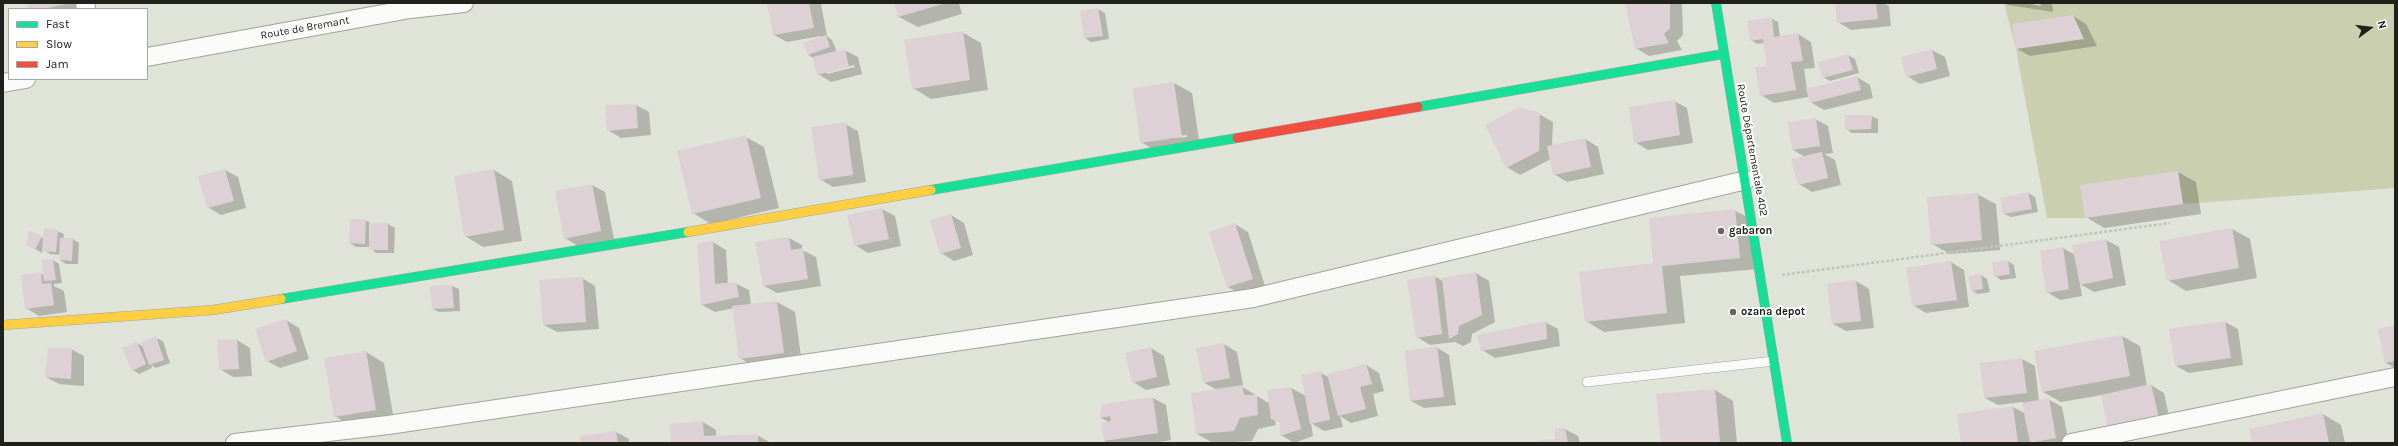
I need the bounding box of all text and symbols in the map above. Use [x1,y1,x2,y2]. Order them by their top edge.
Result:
legend [8,8,148,80]
north arrow [2350,8,2390,48]
street label: Route de Bremant [259,14,351,42]
text: Fast [46,17,69,31]
text: N [2375,19,2389,30]
text: Slow [46,37,72,51]
text: Jam [46,57,69,71]
street label: Route Départementale 402 [1734,83,1770,217]
place label: gabaron [1729,224,1772,238]
marker: gabaron [1716,226,1726,236]
place label: ozana depot [1741,305,1805,319]
marker: ozana depot [1728,307,1738,317]

